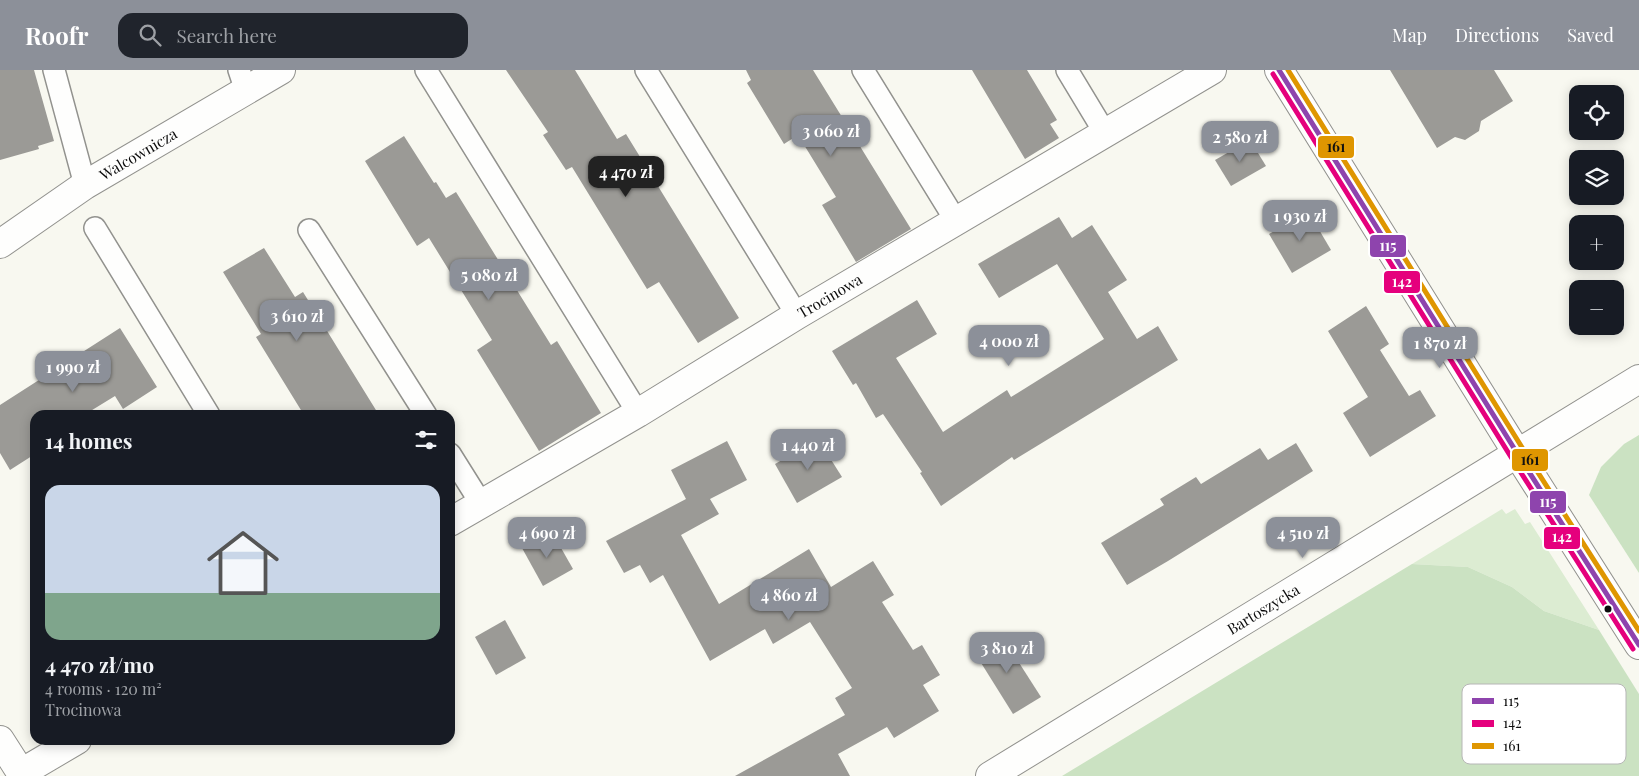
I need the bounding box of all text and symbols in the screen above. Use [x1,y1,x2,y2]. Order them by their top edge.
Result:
search box [118,13,468,58]
text: Roofr [25,19,88,51]
icon: search [136,21,164,49]
text: Search here [176,22,277,48]
text: Map [1392,23,1427,47]
text: Directions [1455,23,1539,47]
text: Saved [1567,23,1614,47]
map controls [1569,85,1624,335]
button: locate [1569,85,1624,140]
pin: 3 060 zł [779,114,883,157]
text: 3 060 zł [802,120,860,141]
pin: 2 580 zł [1188,121,1292,163]
street label: Walcownicza [95,123,181,185]
text: 2 580 zł [1213,126,1267,147]
line badge: 161 [1317,135,1355,159]
text: 161 [1327,137,1345,156]
button: layers [1569,150,1624,205]
pin: 4 470 zł [574,156,678,198]
text: 4 470 zł [599,161,653,182]
pin: 1 930 zł [1248,200,1352,242]
text: 1 930 zł [1273,205,1327,226]
button: + [1569,215,1624,270]
line badge: 115 [1369,234,1407,258]
text: 115 [1380,236,1397,255]
pin: 5 080 zł [437,258,541,301]
text: 5 080 zł [461,264,517,285]
street label: Trocinowa [794,269,866,323]
line badge: 142 [1383,270,1421,294]
text: 142 [1392,272,1412,291]
button: − [1569,280,1624,335]
pin: 3 610 zł [245,300,349,342]
text: 3 610 zł [270,305,324,326]
pin: 4 000 zł [957,324,1061,367]
pin: 1 870 zł [1388,326,1492,369]
text: 4 000 zł [979,330,1039,351]
text: 1 870 zł [1414,332,1466,353]
pin: 1 990 zł [21,350,125,393]
text: 1 990 zł [46,356,100,377]
text: 14 homes [45,426,132,454]
icon: filters [412,426,440,454]
pin: 1 440 zł [756,428,860,471]
text: 1 440 zł [782,434,835,455]
line badge: 161 [1511,448,1549,472]
text: 161 [1521,450,1539,469]
line badge: 115 [1529,490,1567,514]
text: 115 [1540,492,1557,511]
pin: 4 690 zł [495,516,599,559]
pin: 4 510 zł [1251,516,1355,559]
icon: home [198,518,288,608]
text: 4 690 zł [519,522,575,543]
text: 4 510 zł [1277,522,1329,543]
line badge: 142 [1543,526,1581,550]
text: 142 [1552,527,1572,546]
pin: 4 860 zł [737,578,841,621]
street label: Bartoszycka [1223,579,1303,639]
text: 4 860 zł [761,584,817,605]
unlabelled marker [1603,604,1613,614]
pin: 3 810 zł [955,632,1059,674]
text: 3 810 zł [980,637,1034,658]
text: 4 470 zł/mo [45,650,154,678]
text: 4 rooms · 120 m² [45,678,162,699]
legend [1462,684,1626,764]
text: 115 [1503,691,1519,710]
text: Trocinowa [45,699,121,720]
text: 142 [1503,713,1522,732]
text: 161 [1503,736,1521,755]

